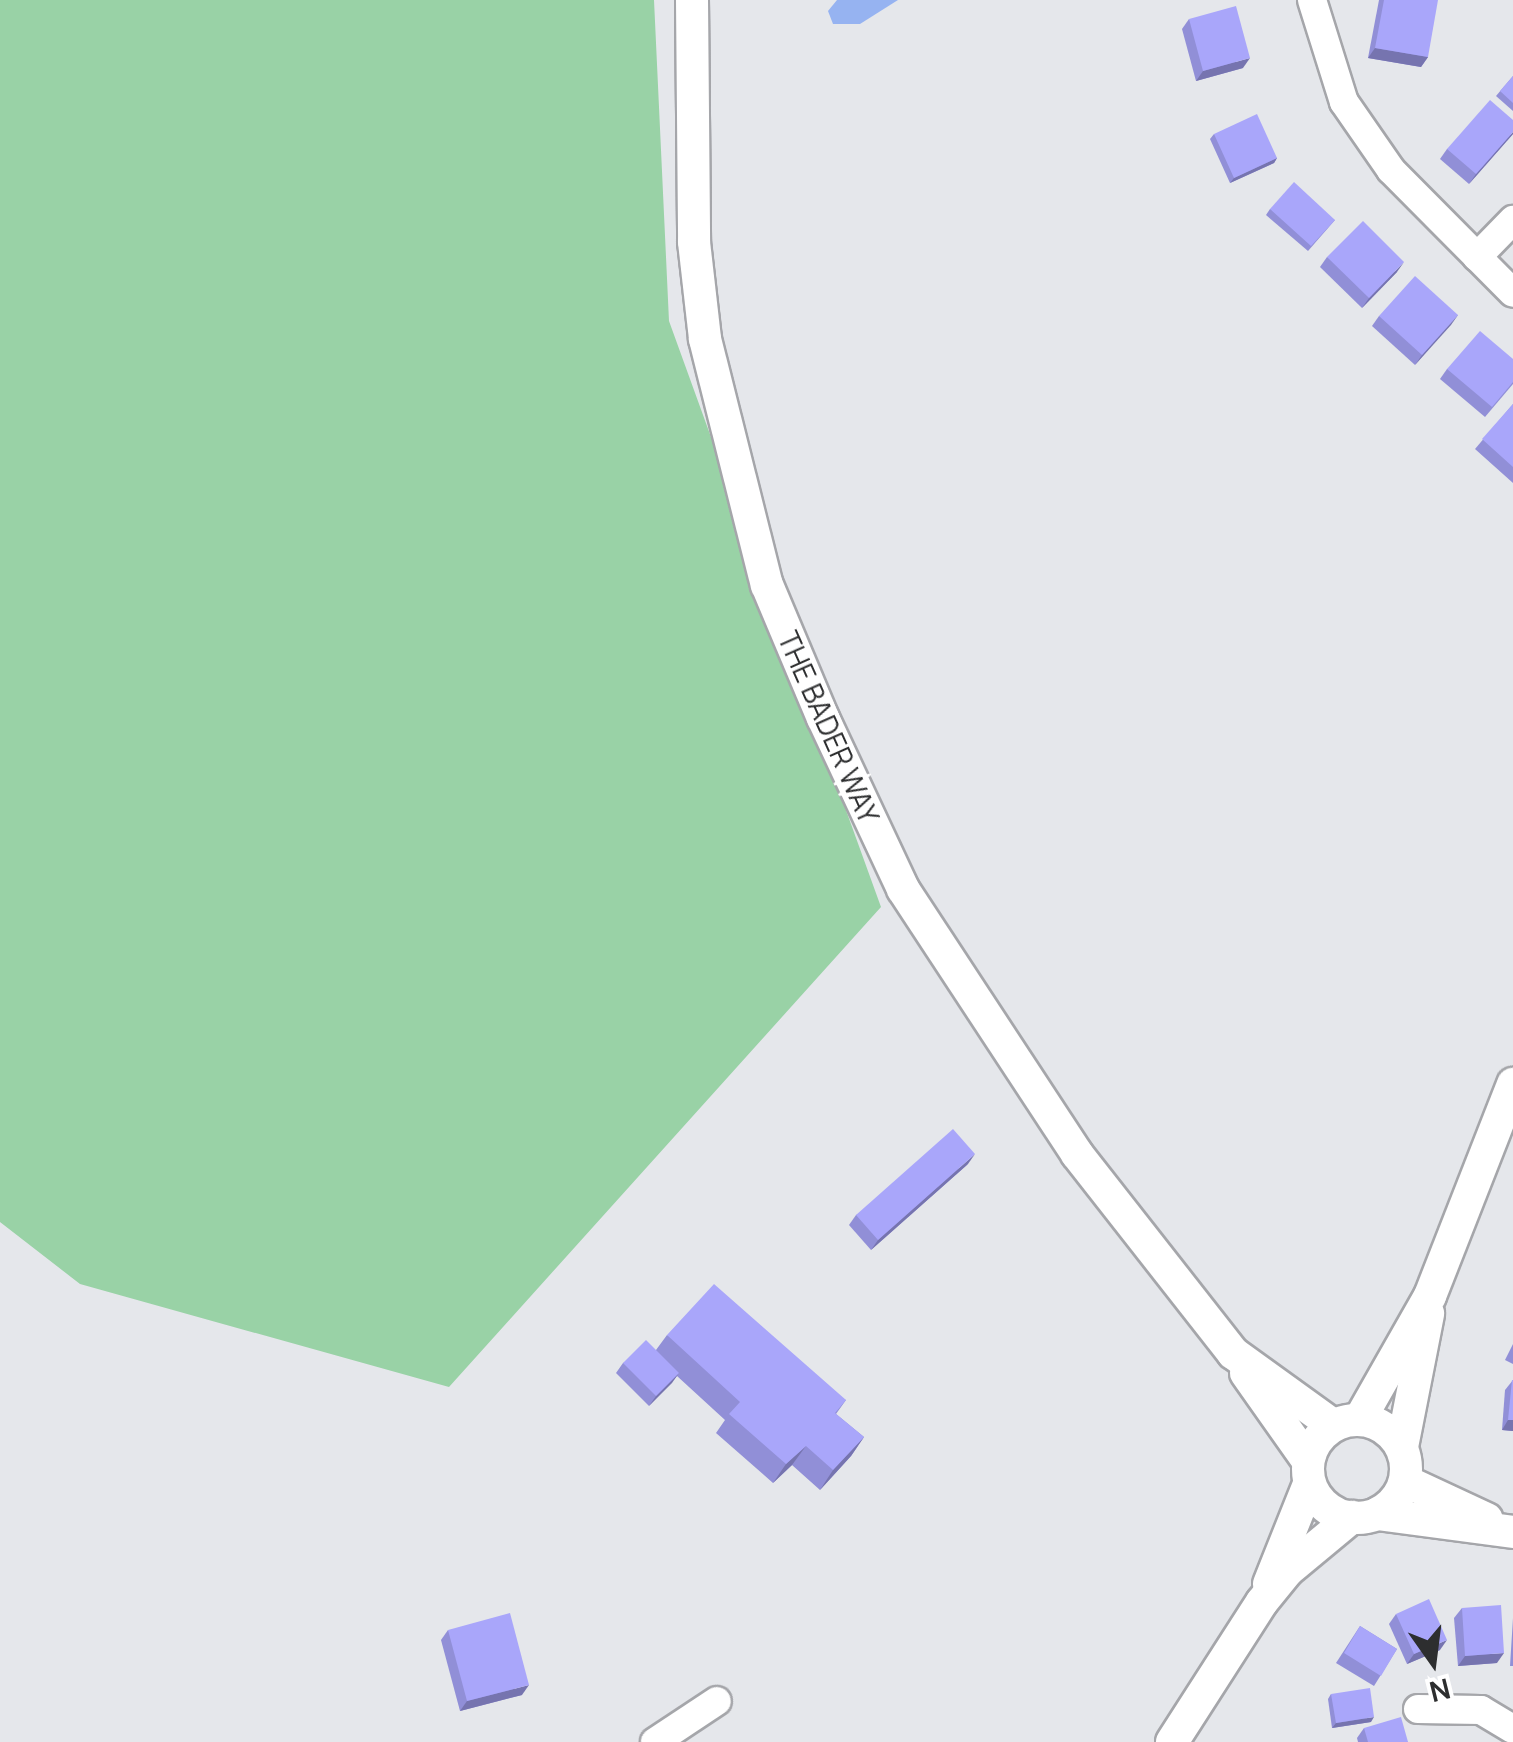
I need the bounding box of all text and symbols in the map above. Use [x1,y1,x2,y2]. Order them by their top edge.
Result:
street label: THE BADER WAY [772,626,886,828]
north arrow [1383,1612,1483,1712]
text: N [1426,1670,1455,1712]

